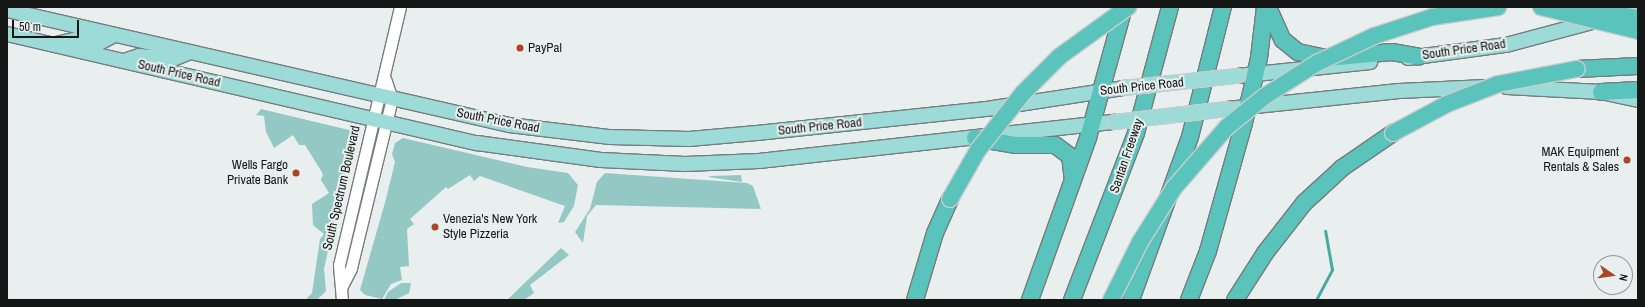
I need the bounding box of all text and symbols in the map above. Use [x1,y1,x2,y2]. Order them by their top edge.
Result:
scale bar [14,12,81,38]
text: 50 m [19,19,41,35]
street label: South Price Road [1421,36,1507,64]
place label: PayPal [528,40,562,56]
marker: PayPal [515,43,525,53]
street label: South Price Road [136,57,222,91]
street label: South Price Road [1099,75,1185,99]
street label: South Price Road [455,105,541,137]
street label: South Price Road [777,115,863,139]
street label: Santan Freeway [1107,117,1147,195]
street label: South Spectrum Boulevard [320,124,364,252]
place label: MAK Equipment Rentals & Sales [1541,145,1619,176]
marker: MAK Equipment Rentals & Sales [1622,155,1632,165]
place label: Wells Fargo Private Bank [227,158,288,189]
marker: Wells Fargo Private Bank [291,168,301,178]
place label: Venezia's New York Style Pizzeria [443,212,537,243]
marker: Venezia's New York Style Pizzeria [430,222,440,232]
north arrow [1593,255,1633,295]
text: N [1616,273,1631,282]

